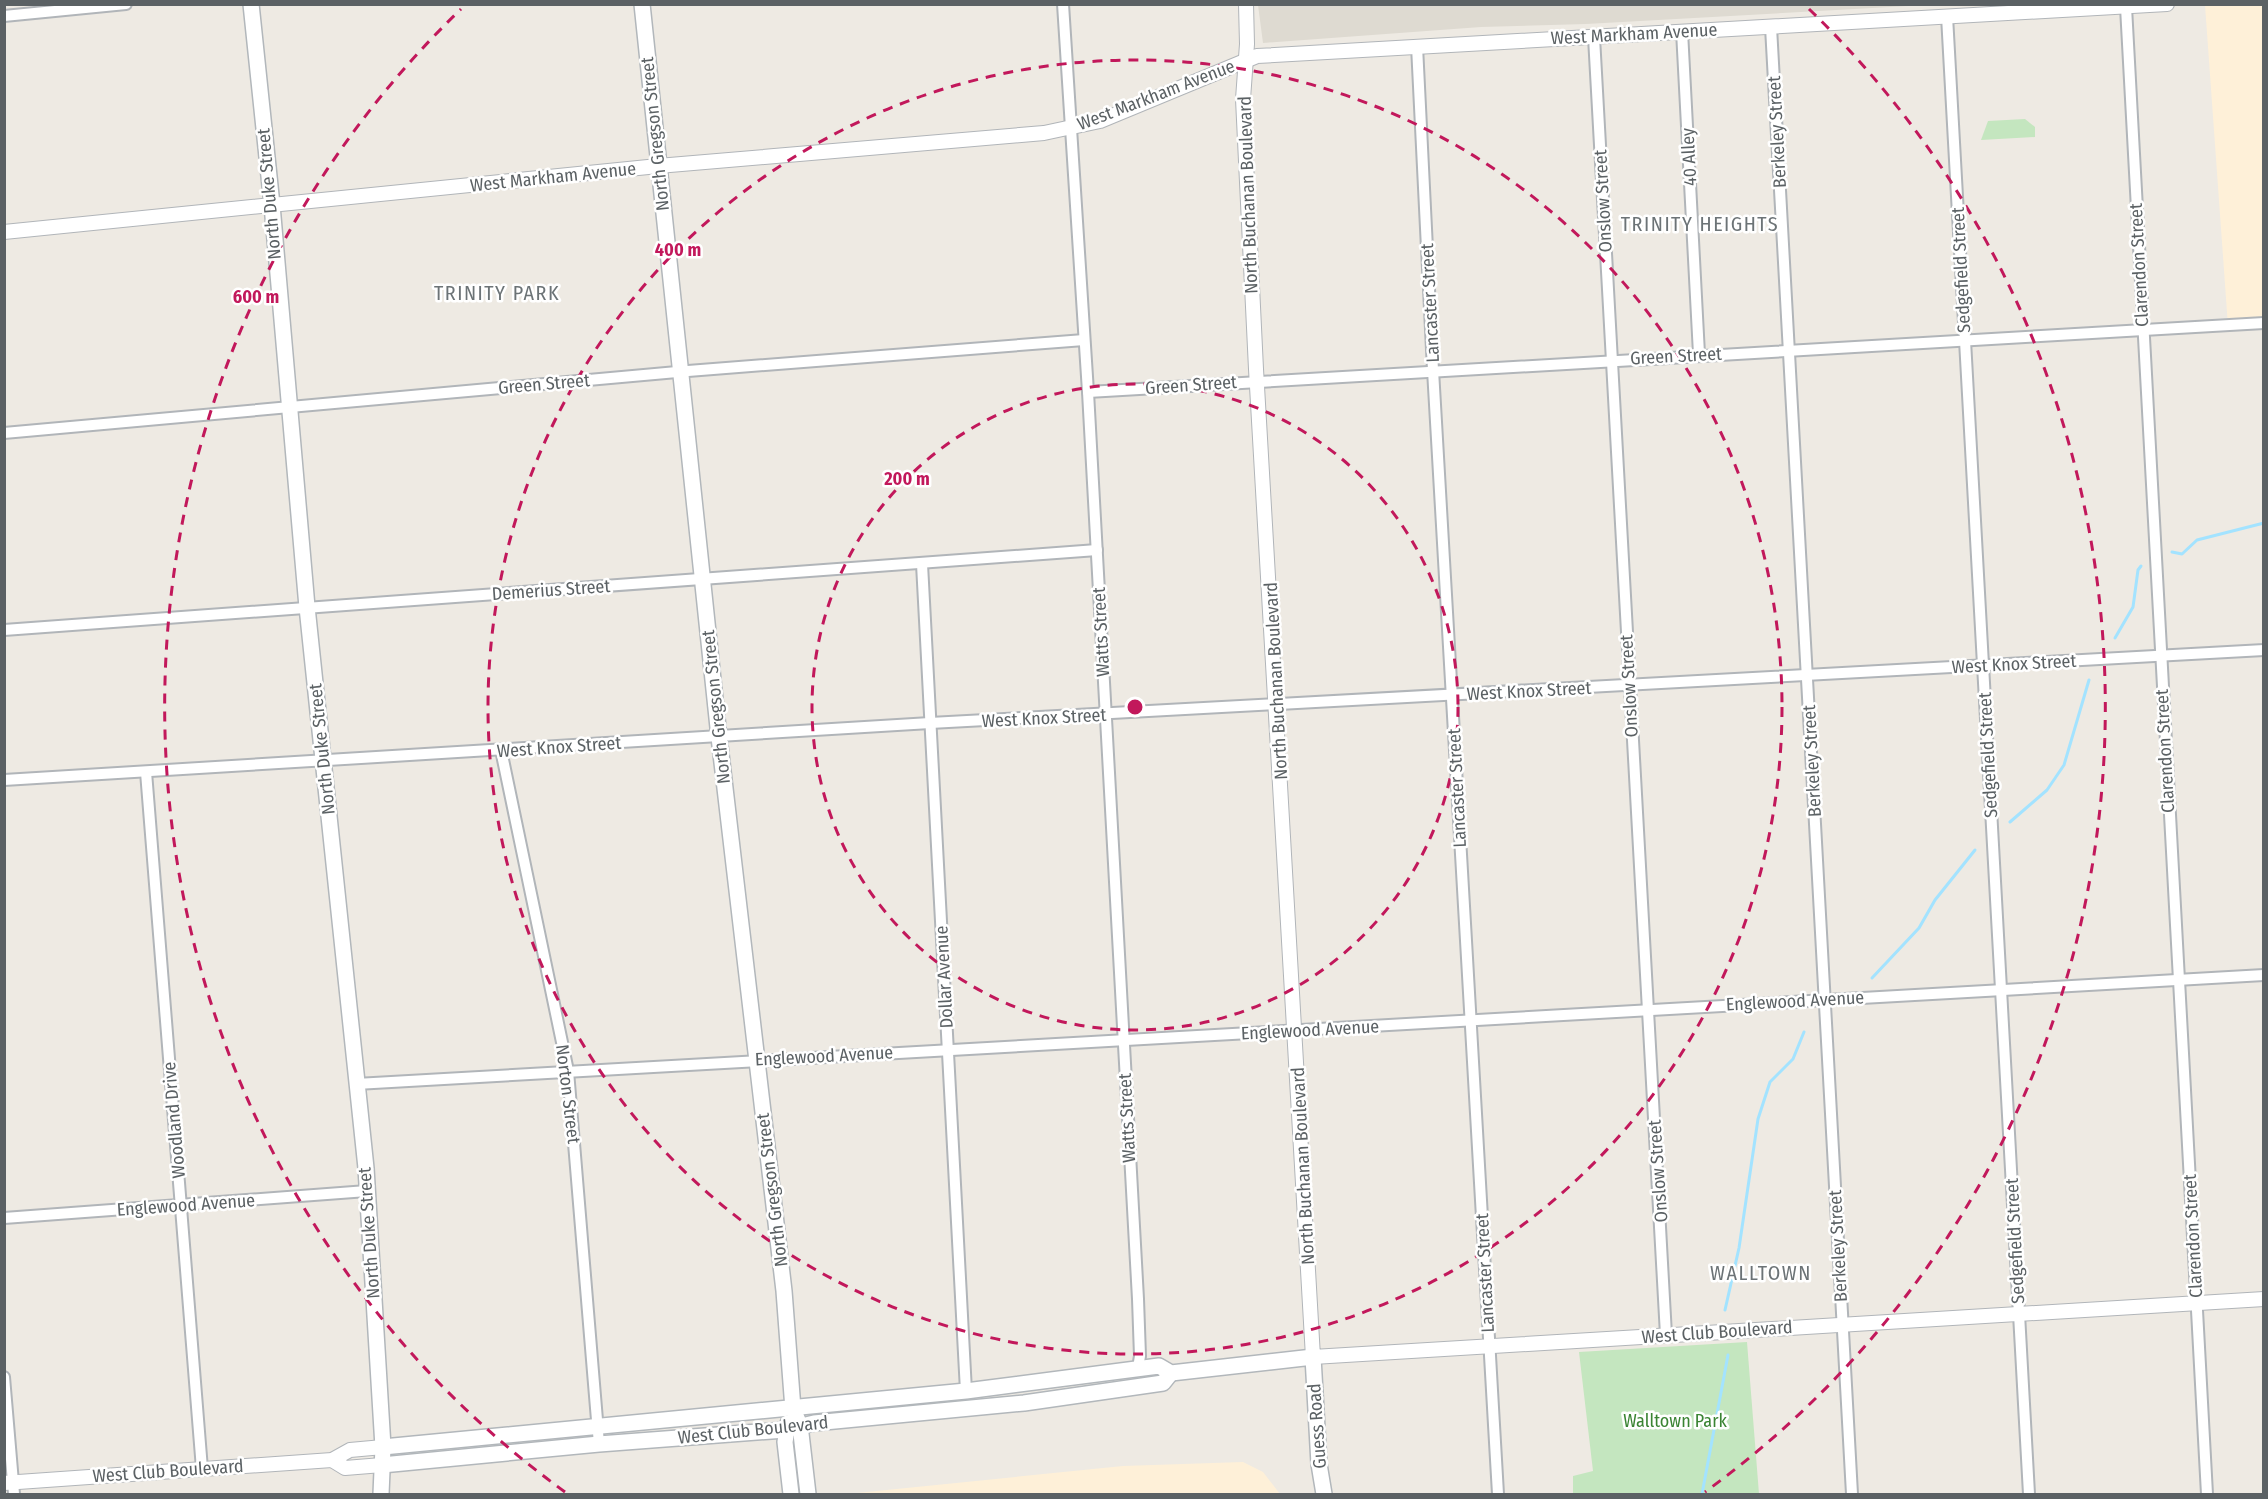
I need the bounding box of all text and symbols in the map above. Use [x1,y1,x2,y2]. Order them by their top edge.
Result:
street label: West Markham Avenue [1550,19,1718,49]
street label: West Markham Avenue [1074,55,1238,135]
street label: North Gregson Street [636,56,674,212]
street label: Berkeley Street [1763,75,1791,189]
street label: North Buchanan Boulevard [1234,96,1262,294]
street label: North Duke Street [252,127,286,261]
street label: 40 Alley [1676,127,1702,187]
street label: Onslow Street [1589,149,1617,253]
street label: West Markham Avenue [469,157,637,197]
street label: Clarendon Street [2125,203,2153,327]
street label: Sedgefield Street [1947,207,1975,333]
district label: TRINITY HEIGHTS [1621,212,1779,236]
text: 400 m [655,239,701,261]
street label: Lancaster Street [1416,243,1444,363]
district label: TRINITY PARK [434,281,560,305]
text: 600 m [233,286,279,308]
street label: Green Street [1630,343,1723,369]
street label: Green Street [497,369,591,399]
street label: Green Street [1144,371,1238,399]
text: 200 m [883,468,930,490]
street label: Demerius Street [491,575,611,605]
street label: North Buchanan Boulevard [1260,582,1292,780]
street label: Watts Street [1088,587,1114,677]
street label: North Gregson Street [697,629,735,785]
street label: Onslow Street [1615,634,1643,738]
street label: West Knox Street [1951,650,2077,678]
street label: West Knox Street [1466,677,1592,705]
street label: North Duke Street [304,682,340,816]
street label: Clarendon Street [2151,689,2179,813]
street label: Sedgefield Street [1974,692,2002,818]
centre of rings [1125,697,1145,717]
street label: West Knox Street [981,704,1107,732]
street label: Berkeley Street [1798,704,1826,818]
street label: Lancaster Street [1443,728,1471,848]
street label: West Knox Street [496,732,622,762]
street label: Dollar Avenue [930,925,958,1029]
street label: Englewood Avenue [1725,986,1865,1016]
street label: Englewood Avenue [1240,1015,1380,1045]
street label: Englewood Avenue [754,1041,894,1071]
street label: Norton Street [551,1043,585,1145]
street label: Woodland Drive [158,1061,190,1179]
street label: North Buchanan Boulevard [1287,1067,1319,1265]
street label: Watts Street [1114,1073,1140,1163]
street label: North Gregson Street [752,1112,792,1268]
street label: Onslow Street [1643,1119,1673,1223]
street label: North Duke Street [353,1166,385,1299]
street label: Clarendon Street [2179,1174,2207,1298]
street label: Sedgefield Street [2001,1178,2029,1304]
street label: Englewood Avenue [116,1189,256,1221]
street label: Berkeley Street [1824,1189,1852,1303]
street label: Lancaster Street [1471,1213,1499,1333]
district label: WALLTOWN [1710,1261,1812,1285]
street label: West Club Boulevard [1641,1316,1793,1348]
street label: Guess Road [1303,1383,1331,1469]
park label: Walltown Park [1623,1410,1727,1432]
street label: West Club Boulevard [677,1411,829,1449]
street label: West Club Boulevard [92,1455,244,1487]

